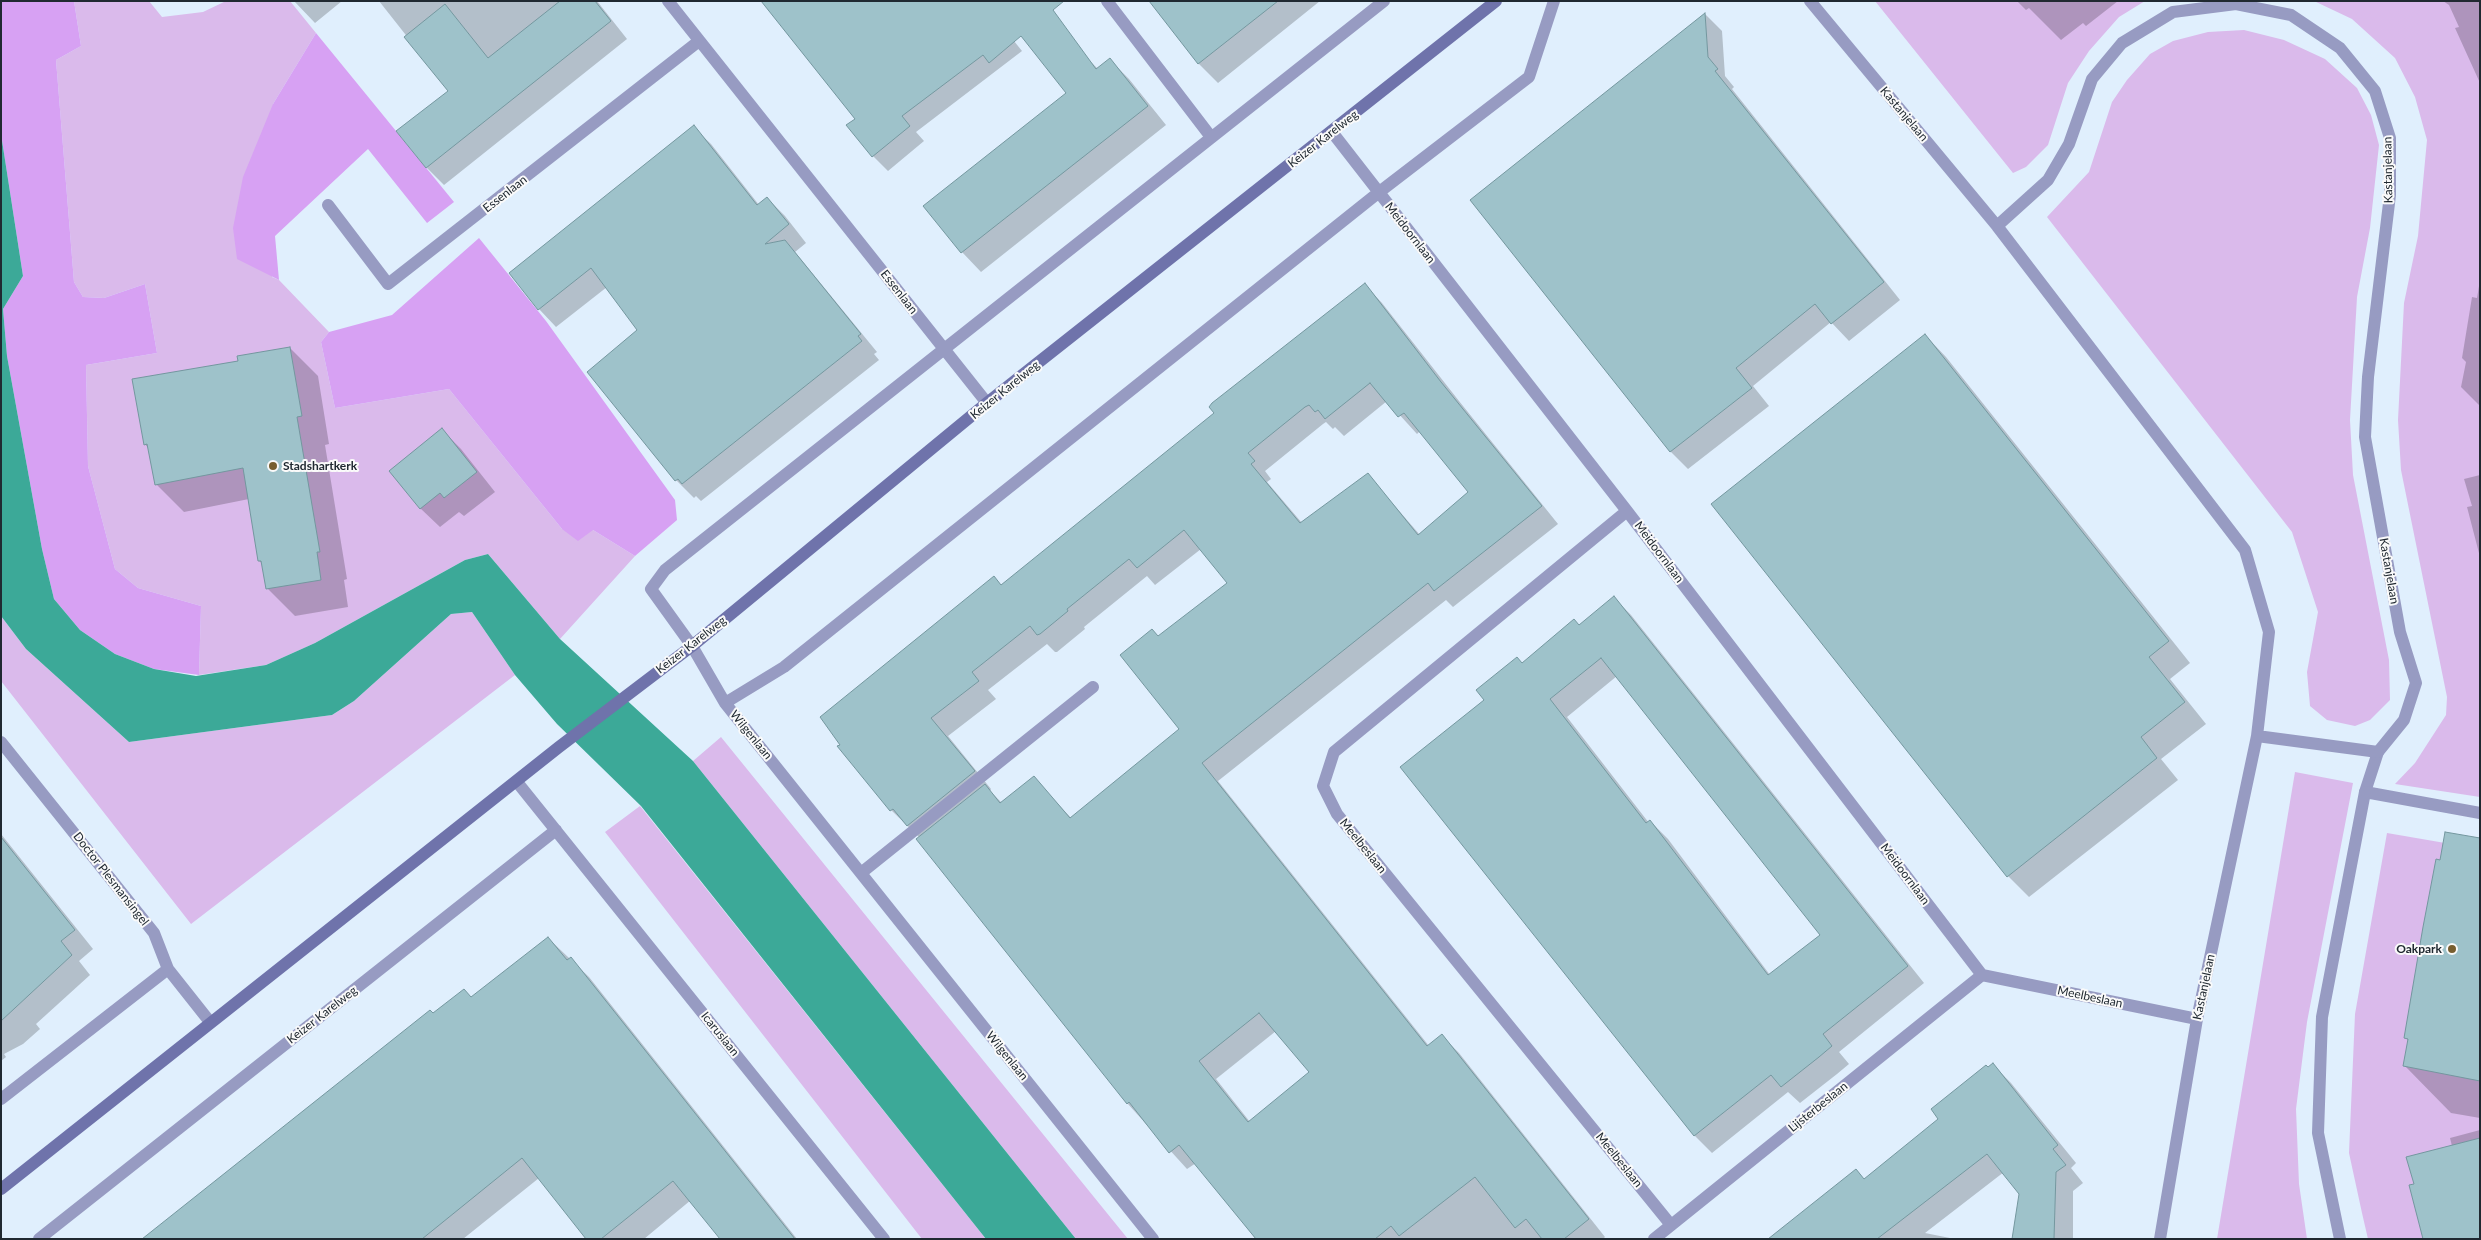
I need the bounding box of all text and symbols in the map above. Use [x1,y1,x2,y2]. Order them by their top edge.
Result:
street label: Kastanjelaan [1877,84,1931,144]
street label: Keizer Karelweg [1285,107,1361,171]
street label: Kastanjelaan [2380,137,2396,203]
street label: Essenlaan [480,172,530,216]
street label: Meidoornlaan [1382,200,1438,266]
street label: Essenlaan [877,267,921,317]
street label: Keizer Karelweg [967,358,1043,422]
place label: Stadshartkerk [283,459,357,473]
marker: Stadshartkerk [267,460,279,472]
street label: Meidoornlaan [1631,519,1687,585]
street label: Kastanjelaan [2376,537,2402,605]
street label: Keizer Karelweg [653,613,729,677]
street label: Wilgenlaan [727,708,775,762]
street label: Meelbeslaan [1337,816,1389,876]
street label: Doctor Plesmansingel [70,830,152,928]
street label: Meidoornlaan [1877,841,1933,907]
place label: Oakpark [2396,942,2442,956]
marker: Oakpark [2446,943,2458,955]
street label: Kastanjelaan [2190,953,2218,1021]
street label: Keizer Karelweg [284,983,360,1047]
street label: Meelbeslaan [2056,983,2124,1011]
street label: Icaruslaan [698,1009,742,1059]
street label: Wilgenlaan [983,1029,1031,1083]
street label: Lijsterbeslaan [1786,1079,1850,1135]
street label: Meelbeslaan [1593,1130,1645,1190]

